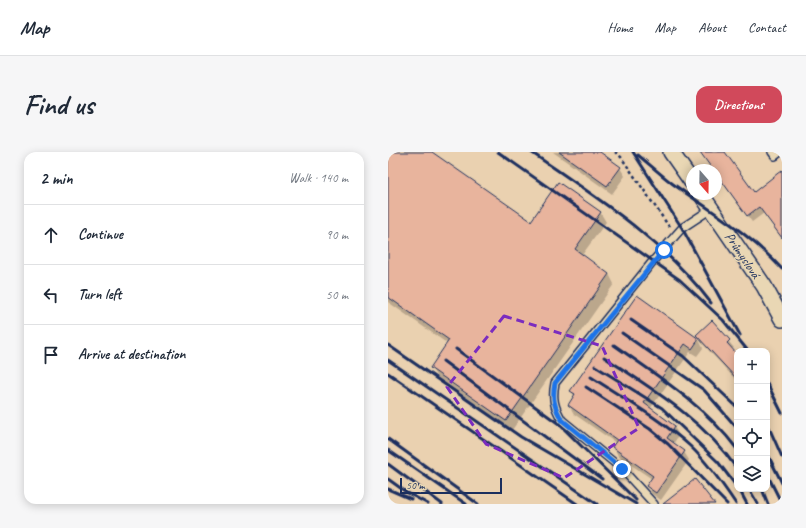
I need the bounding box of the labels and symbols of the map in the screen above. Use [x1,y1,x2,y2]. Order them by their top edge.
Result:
north arrow [686,164,722,200]
street label: Průmyslová [721,229,765,283]
route start [655,241,673,259]
route end [613,460,631,478]
scale bar [400,476,502,495]

